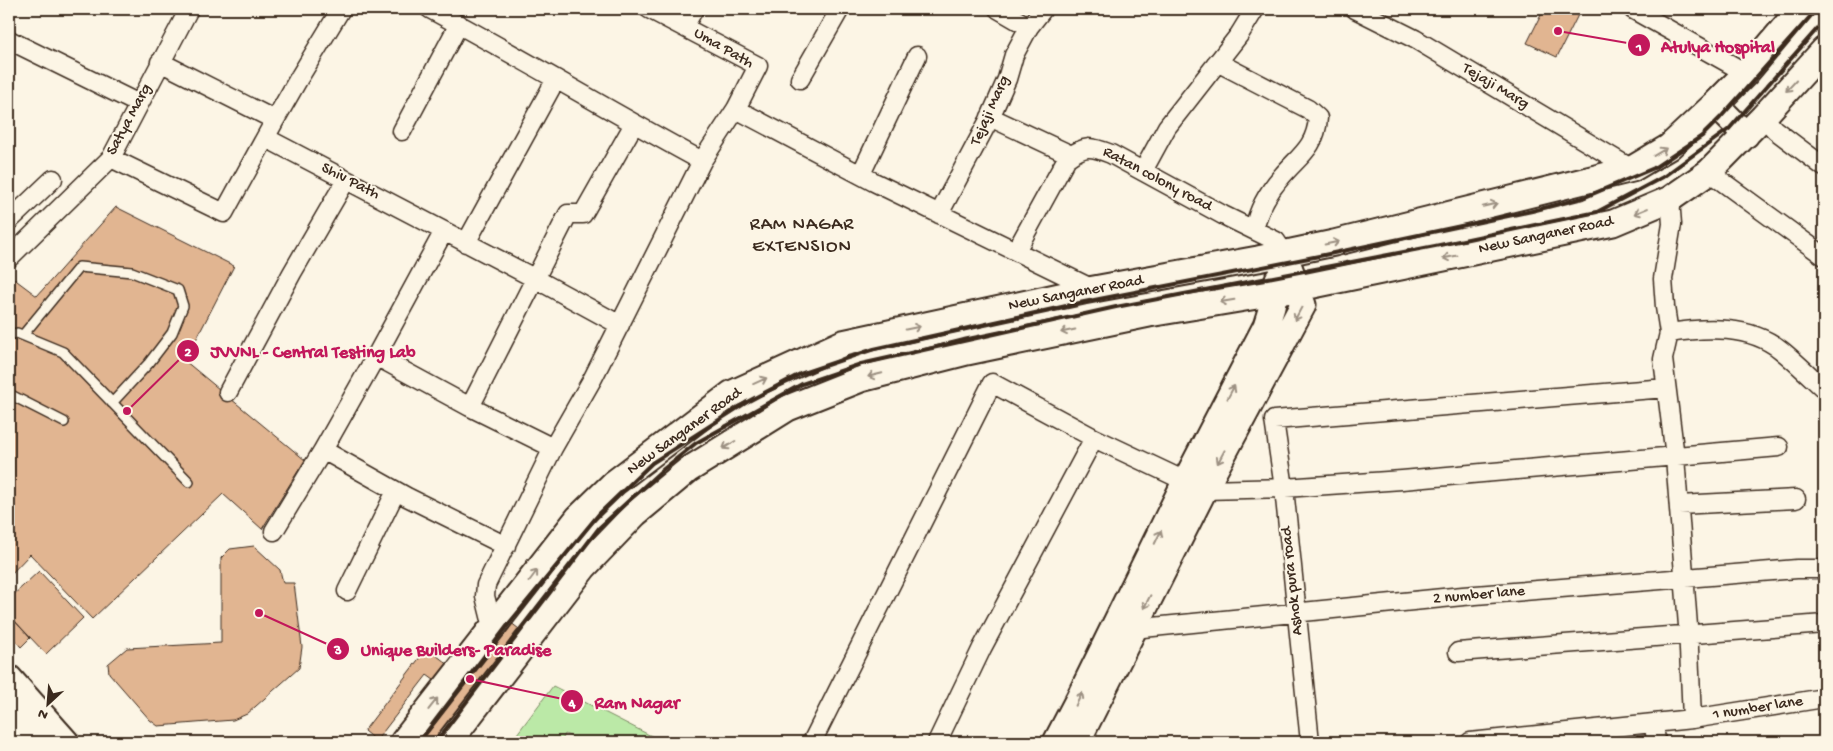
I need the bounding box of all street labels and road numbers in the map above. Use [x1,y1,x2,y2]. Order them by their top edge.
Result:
street label: Uma Path [690,24,757,74]
street label: Tejaji Marg [1457,59,1532,114]
street label: Tejaji Marg [967,73,1015,150]
street label: Satya Marg [103,81,157,159]
street label: Ratan colony road [1099,143,1216,218]
street label: Shiv Path [318,159,383,205]
street label: New Sanganer Road [1477,212,1617,260]
street label: New Sanganer Road [1007,271,1147,316]
street label: New Sanganer Road [624,383,747,480]
street label: Ashok pura road [1278,524,1308,636]
street label: 2 number lane [1432,582,1527,609]
street label: 1 number lane [1711,692,1805,726]

